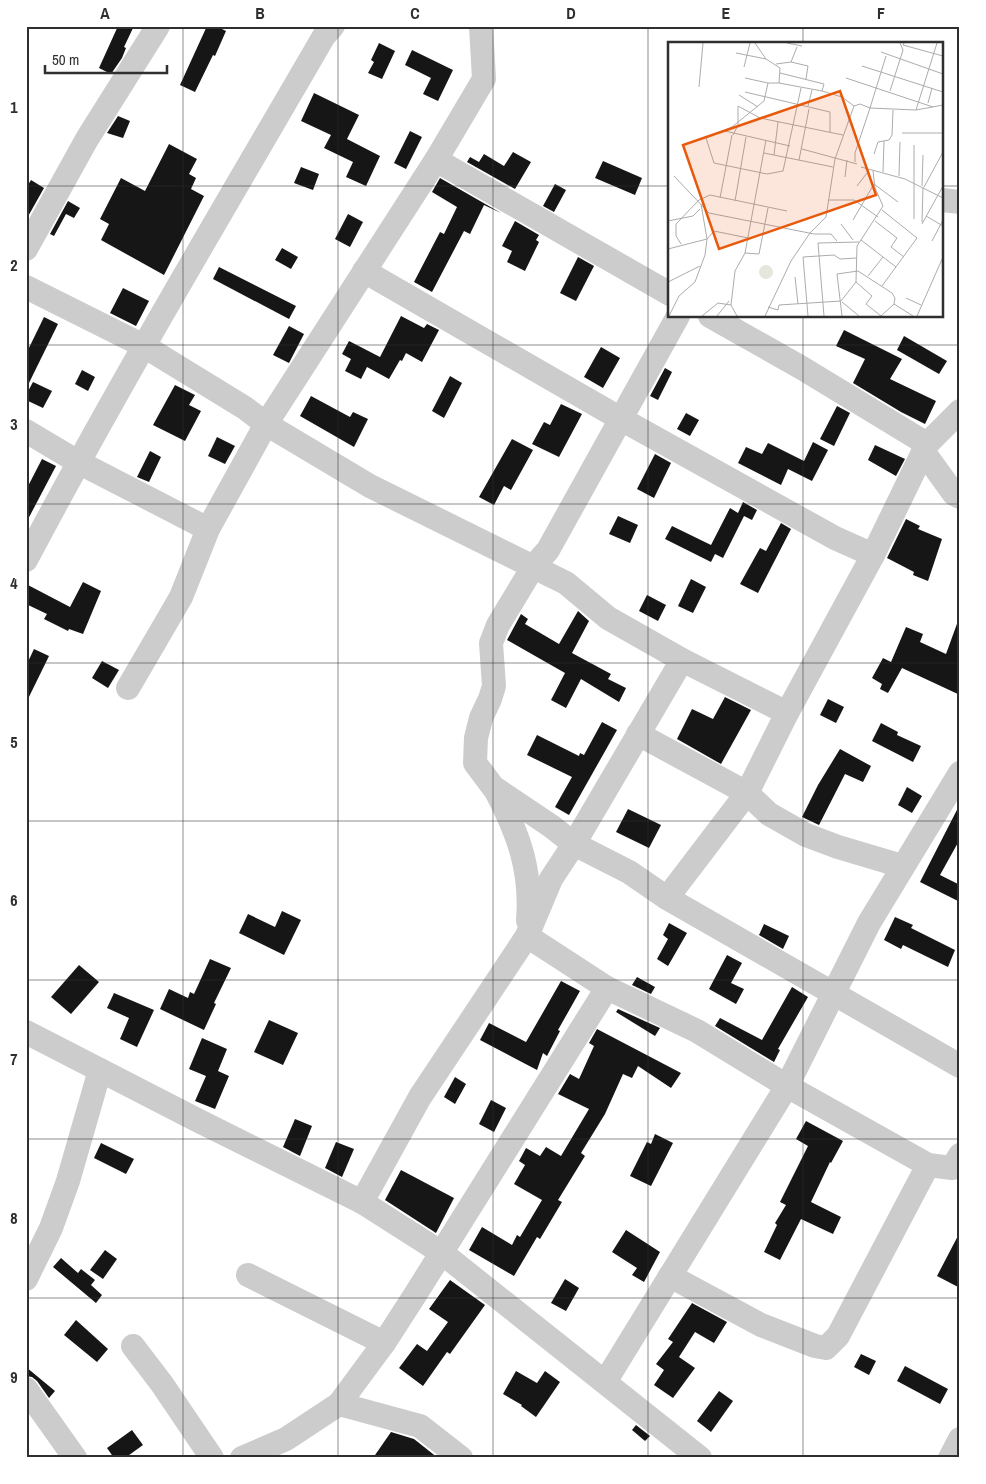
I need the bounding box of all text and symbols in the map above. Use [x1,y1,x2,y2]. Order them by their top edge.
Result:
text: A [100,2,110,24]
text: B [255,2,265,24]
text: C [410,2,420,24]
text: D [566,2,576,24]
text: E [722,2,731,24]
text: F [877,2,885,24]
scale bar [45,42,168,74]
inset map [668,42,944,318]
text: 50 m [52,49,79,70]
text: 1 [10,96,18,118]
text: 2 [10,254,18,276]
text: 3 [10,413,18,435]
text: 4 [10,572,18,594]
text: 5 [10,731,18,753]
text: 6 [10,889,18,911]
text: 7 [10,1048,18,1070]
text: 8 [10,1207,18,1229]
text: 9 [10,1366,18,1388]

